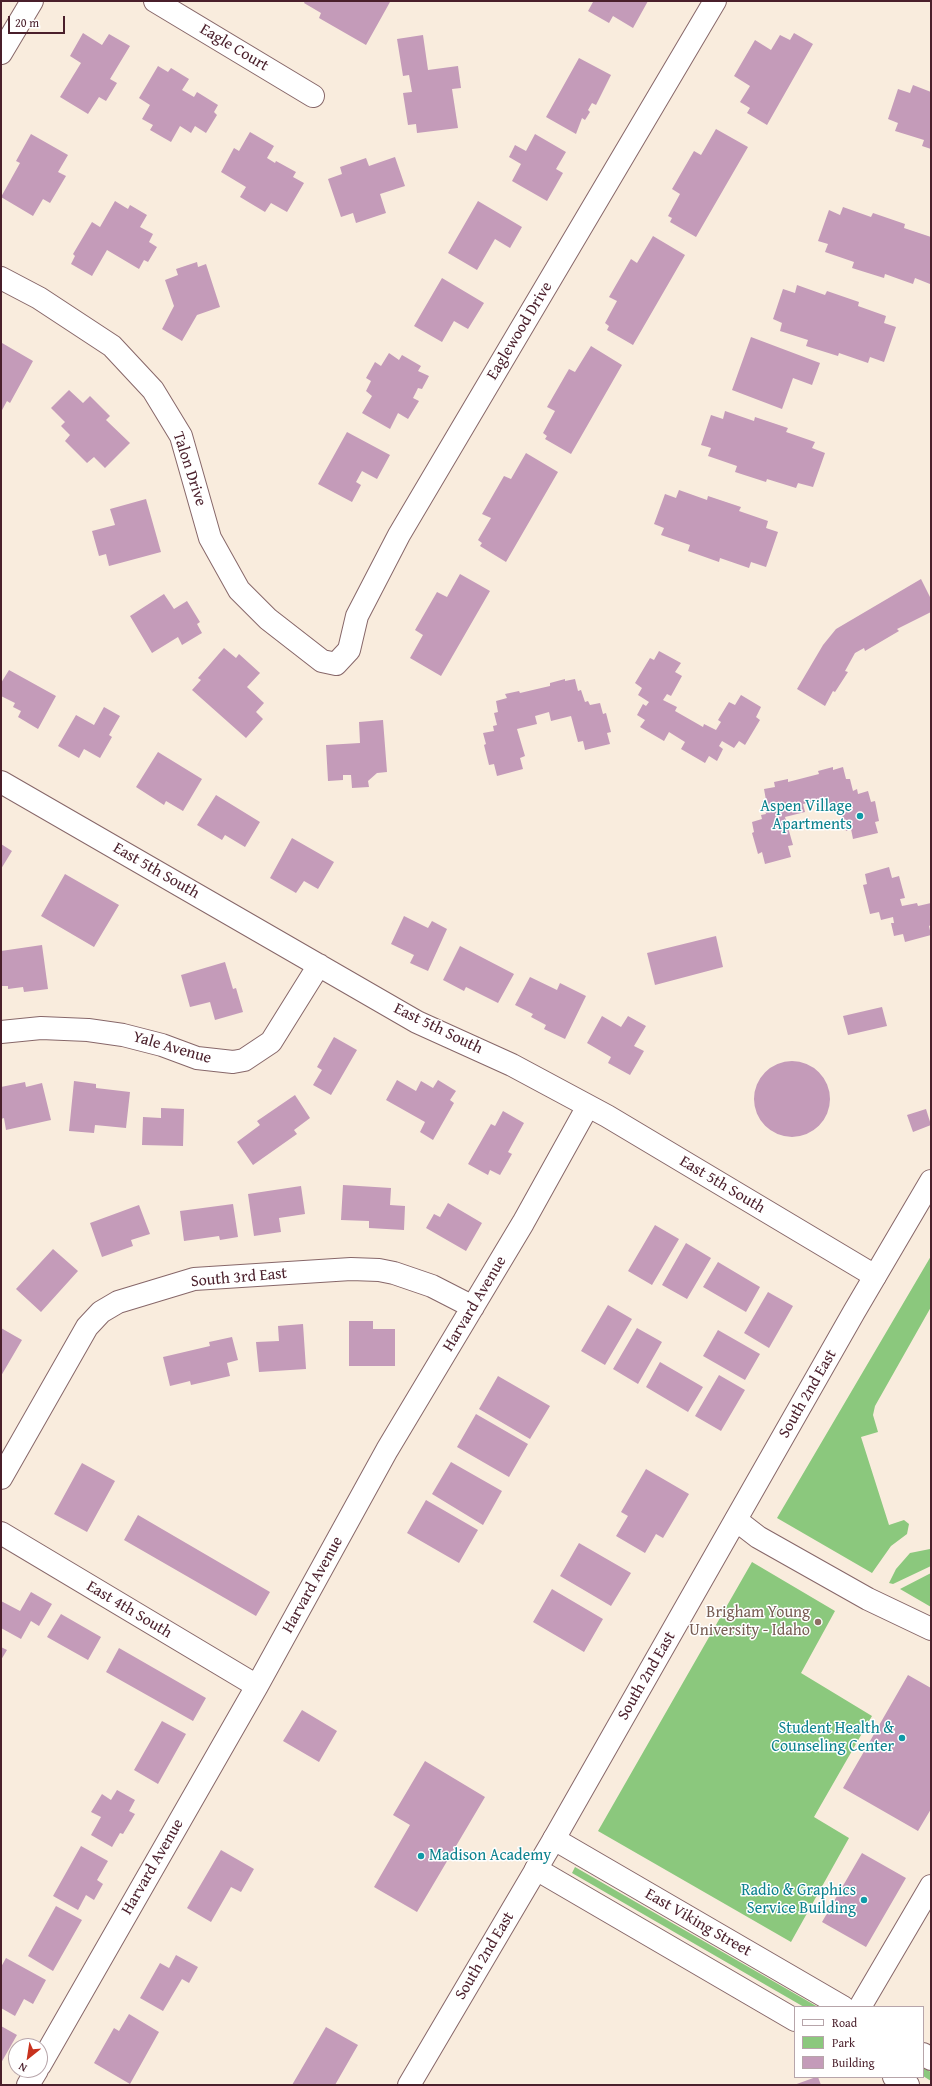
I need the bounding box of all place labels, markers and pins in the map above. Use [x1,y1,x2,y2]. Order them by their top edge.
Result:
place label: Aspen Village Apartments [760,797,852,835]
marker: Aspen Village Apartments [855,811,865,821]
place label: Brigham Young University - Idaho [689,1603,810,1641]
marker: Brigham Young University - Idaho [813,1617,823,1627]
place label: Student Health & Counseling Center [771,1719,894,1757]
marker: Student Health & Counseling Center [897,1733,907,1743]
place label: Madison Academy [429,1846,551,1866]
marker: Madison Academy [416,1851,426,1861]
place label: Radio & Graphics Service Building [741,1881,856,1919]
marker: Radio & Graphics Service Building [859,1895,869,1905]

